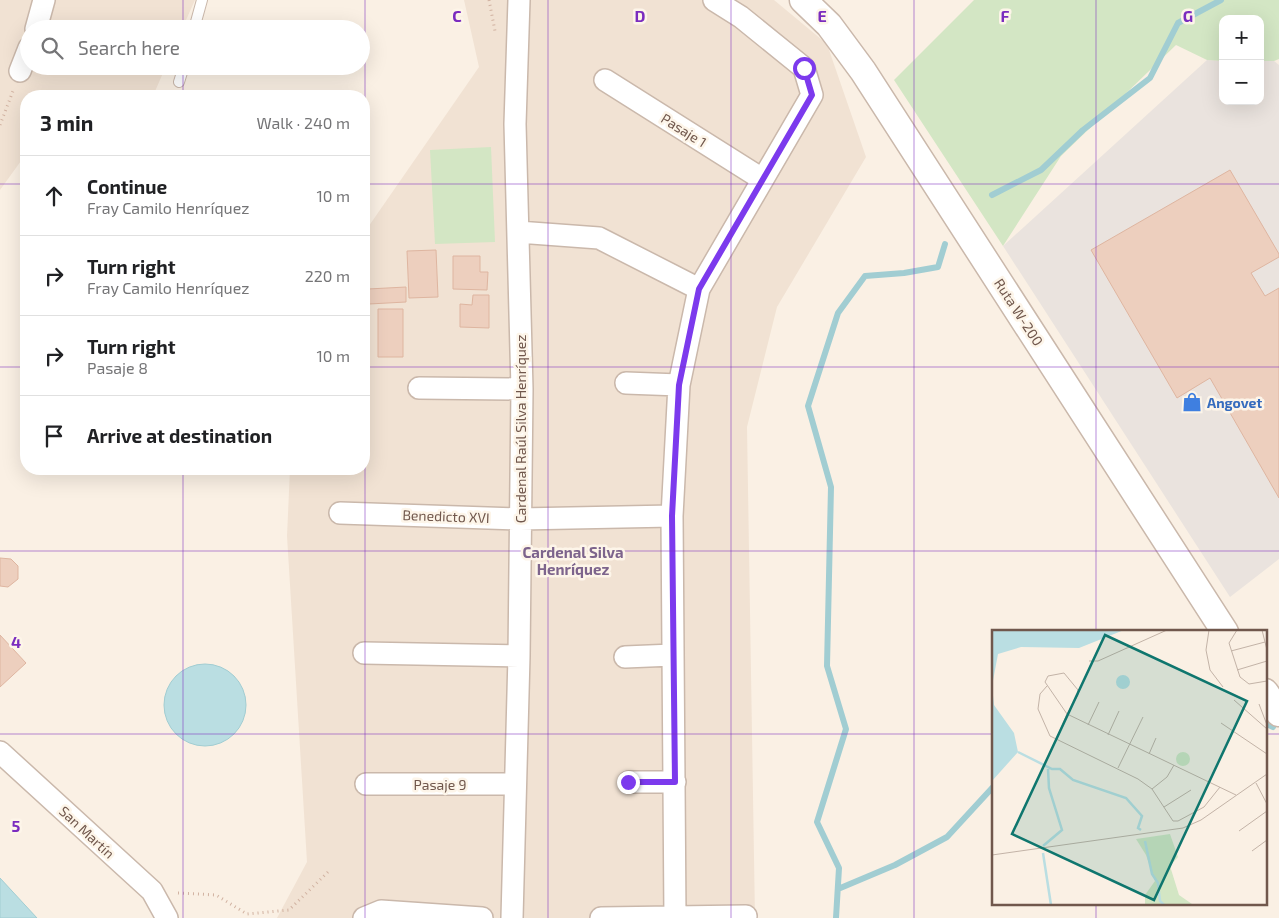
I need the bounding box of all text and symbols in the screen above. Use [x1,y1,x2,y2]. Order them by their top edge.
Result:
text: C [452,6,462,25]
text: D [635,6,646,25]
text: E [817,6,827,25]
text: F [1001,6,1010,25]
text: G [1183,6,1193,25]
map controls [1219,15,1264,105]
button: + [1219,15,1264,60]
search box [20,20,370,75]
icon: search [38,34,66,62]
text: Search here [78,36,180,59]
route start [793,57,816,80]
button: − [1219,60,1264,105]
street label: Pasaje 1 [658,109,710,151]
text: 3 min [40,110,93,135]
text: Walk · 240 m [257,113,350,132]
text: Continue [87,175,167,198]
icon: ahead [40,182,68,210]
text: 10 m [316,186,350,205]
text: Fray Camilo Henríquez [87,198,250,217]
text: Turn right [87,255,175,278]
icon: right [40,262,68,290]
text: 220 m [305,266,350,285]
street label: Ruta W-200 [991,275,1047,349]
text: Fray Camilo Henríquez [87,278,250,297]
text: Turn right [87,335,175,358]
street label: Cardenal Raúl Silva Henríquez [512,335,529,523]
icon: right [40,342,68,370]
text: 10 m [316,346,350,365]
text: Pasaje 8 [87,358,148,377]
shop icon: Angovet [1181,391,1203,413]
place label: Angovet [1207,394,1262,411]
icon: arrive [40,422,68,450]
text: Arrive at destination [87,424,272,447]
street label: Benedicto XVI [402,506,490,526]
district label: Cardenal Silva Henríquez [523,543,623,578]
inset map [992,630,1266,906]
text: 4 [11,632,21,651]
route end [617,771,640,794]
street label: Pasaje 9 [414,776,466,793]
street label: San Martín [56,802,118,862]
text: 5 [12,816,21,835]

